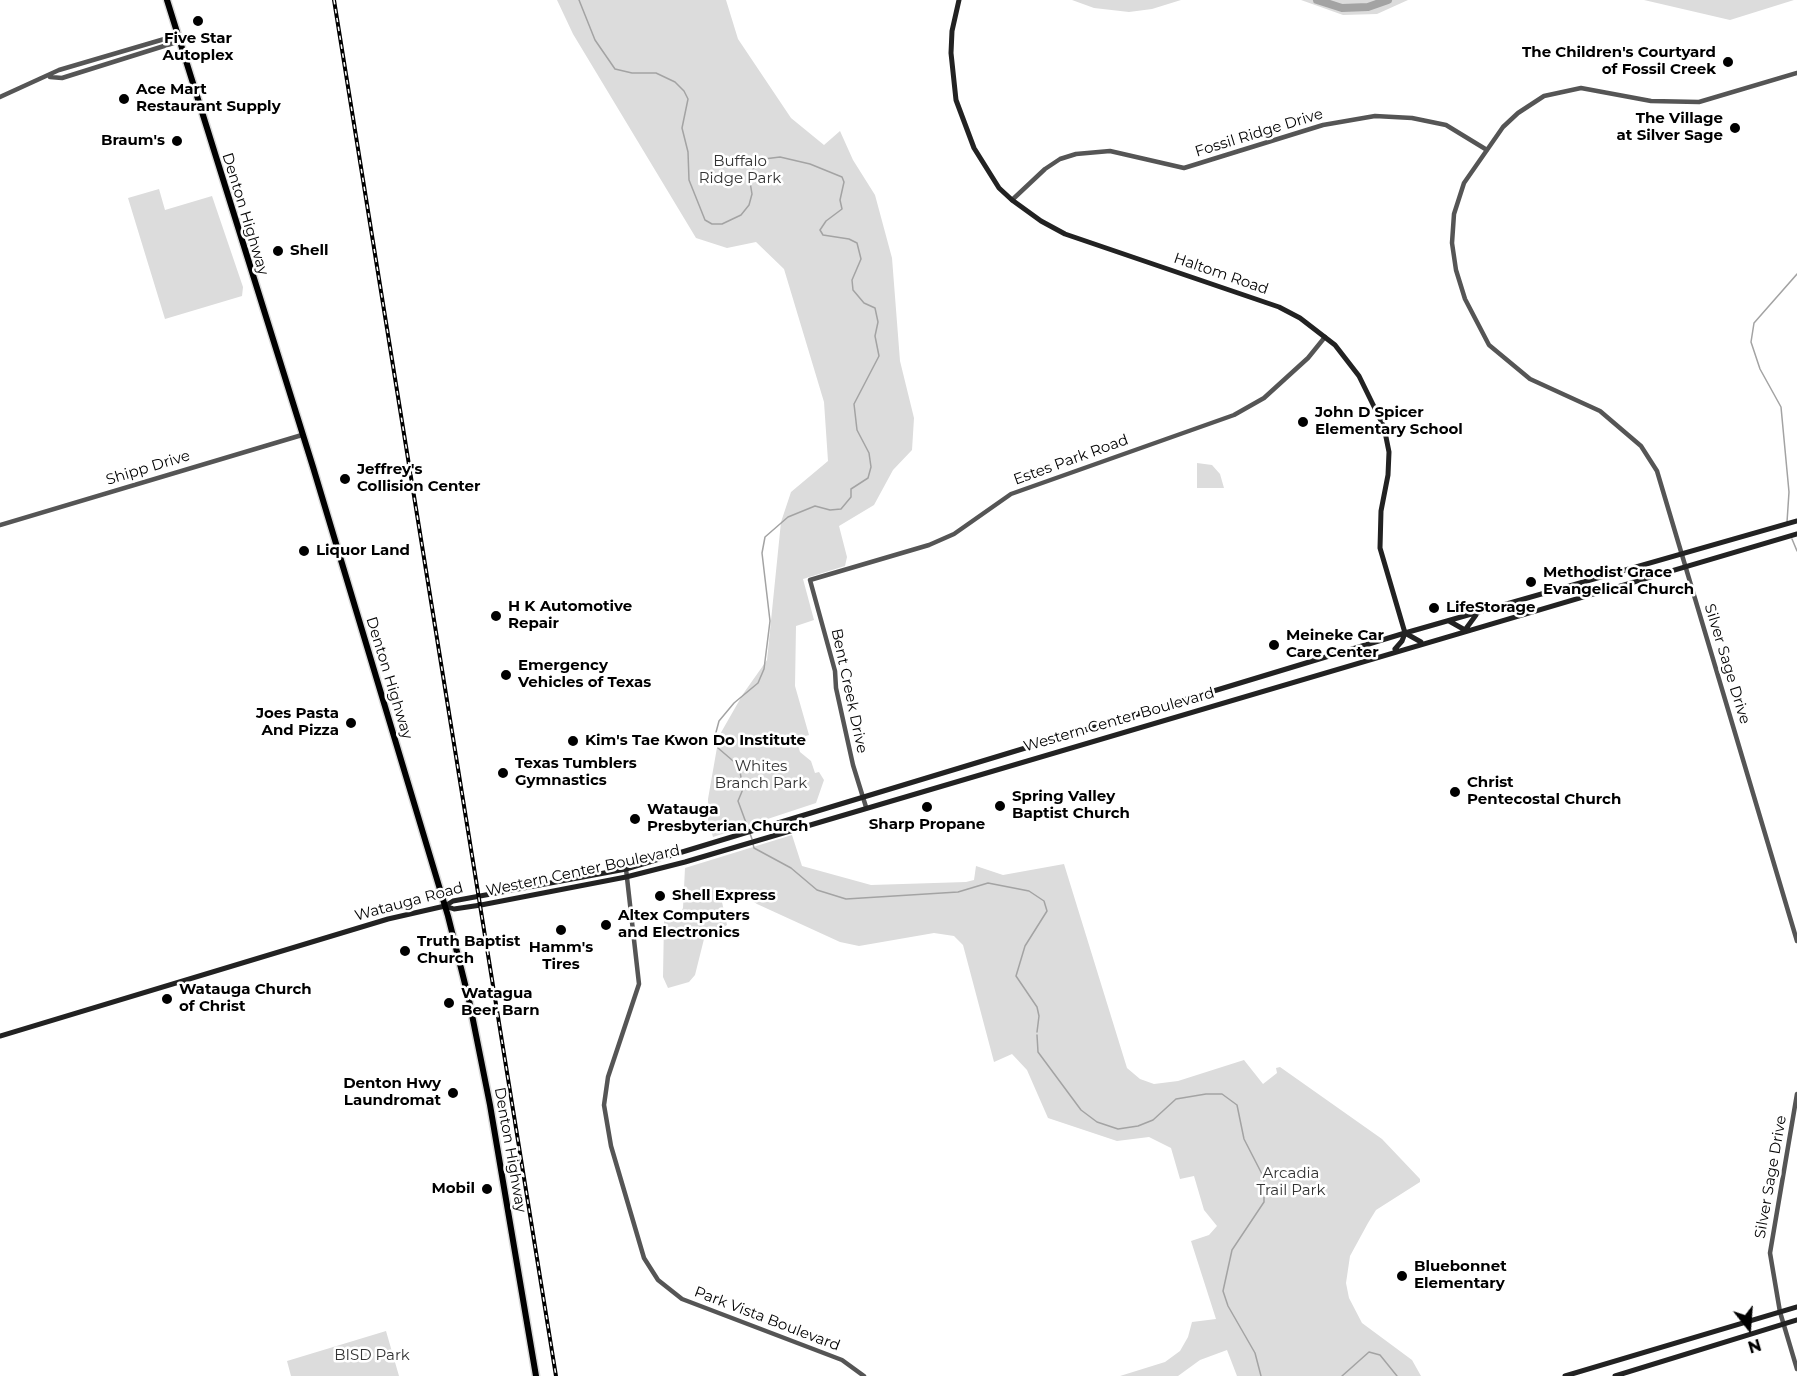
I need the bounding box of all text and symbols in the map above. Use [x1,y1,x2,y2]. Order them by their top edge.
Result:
marker: Five Star Autoplex [191,14,205,28]
place label: Five Star Autoplex [163,30,233,65]
place label: The Children's Courtyard of Fossil Creek [1522,44,1716,79]
marker: The Children's Courtyard of Fossil Creek [1721,55,1735,69]
place label: Ace Mart Restaurant Supply [136,81,281,116]
marker: Ace Mart Restaurant Supply [117,92,131,106]
street label: Fossil Ridge Drive [1193,105,1325,161]
place label: The Village at Silver Sage [1617,110,1723,145]
marker: The Village at Silver Sage [1728,121,1742,135]
place label: Braum's [101,132,165,150]
marker: Braum's [170,134,184,148]
street label: Denton Highway [218,151,272,277]
park label: Buffalo Ridge Park [699,153,781,188]
place label: Shell [290,242,328,260]
marker: Shell [271,244,285,258]
street label: Haltom Road [1171,249,1271,299]
place label: John D Spicer Elementary School [1315,404,1463,439]
marker: John D Spicer Elementary School [1296,415,1310,429]
street label: Estes Park Road [1011,431,1131,489]
street label: Shipp Drive [104,447,192,489]
place label: Jeffrey's Collision Center [357,461,480,496]
marker: Jeffrey's Collision Center [338,472,352,486]
place label: Liquor Land [316,542,410,560]
marker: Liquor Land [297,544,311,558]
place label: Methodist Grace Evangelical Church [1543,564,1694,599]
marker: Methodist Grace Evangelical Church [1524,575,1538,589]
place label: H K Automotive Repair [508,598,632,633]
place label: LifeStorage [1446,599,1536,617]
marker: LifeStorage [1427,601,1441,615]
street label: Silver Sage Drive [1700,602,1754,726]
marker: H K Automotive Repair [489,609,503,623]
street label: Denton Highway [362,615,416,741]
street label: Bent Creek Drive [827,627,871,755]
place label: Meineke Car Care Center [1286,627,1384,662]
marker: Meineke Car Care Center [1267,638,1281,652]
place label: Emergency Vehicles of Texas [518,657,651,692]
marker: Emergency Vehicles of Texas [499,668,513,682]
street label: Western Center Boulevard [1021,684,1217,756]
place label: Joes Pasta And Pizza [256,705,339,740]
marker: Joes Pasta And Pizza [344,716,358,730]
place label: Kim's Tae Kwon Do Institute [585,732,806,750]
marker: Kim's Tae Kwon Do Institute [566,734,580,748]
place label: Texas Tumblers Gymnastics [515,755,637,790]
park label: Whites Branch Park [715,758,807,793]
marker: Texas Tumblers Gymnastics [496,766,510,780]
place label: Christ Pentecostal Church [1467,774,1621,809]
marker: Christ Pentecostal Church [1448,785,1462,799]
place label: Spring Valley Baptist Church [1012,788,1130,823]
marker: Spring Valley Baptist Church [993,799,1007,813]
marker: Sharp Propane [920,800,934,814]
place label: Watauga Presbyterian Church [647,801,808,836]
marker: Watauga Presbyterian Church [628,812,642,826]
place label: Sharp Propane [869,816,985,834]
street label: Western Center Boulevard [484,842,682,900]
street label: Watauga Road [353,879,465,925]
place label: Shell Express [672,887,776,905]
marker: Shell Express [653,889,667,903]
place label: Altex Computers and Electronics [618,907,750,942]
marker: Altex Computers and Electronics [599,918,613,932]
marker: Hamm's Tires [554,923,568,937]
place label: Truth Baptist Church [417,933,521,968]
place label: Hamm's Tires [529,939,593,974]
marker: Truth Baptist Church [398,944,412,958]
place label: Watauga Church of Christ [179,981,312,1016]
place label: Watagua Beer Barn [461,985,540,1020]
marker: Watauga Church of Christ [160,992,174,1006]
marker: Watagua Beer Barn [442,996,456,1010]
place label: Denton Hwy Laundromat [343,1075,441,1110]
marker: Denton Hwy Laundromat [446,1086,460,1100]
street label: Denton Highway [490,1086,530,1214]
street label: Silver Sage Drive [1751,1114,1791,1240]
park label: Arcadia Trail Park [1257,1165,1325,1200]
place label: Mobil [431,1180,475,1198]
marker: Mobil [480,1182,494,1196]
place label: Bluebonnet Elementary [1414,1258,1507,1293]
marker: Bluebonnet Elementary [1395,1269,1409,1283]
street label: Park Vista Boulevard [692,1283,842,1355]
north arrow [1719,1298,1779,1358]
text: N [1745,1335,1763,1357]
park label: BISD Park [334,1347,410,1365]

